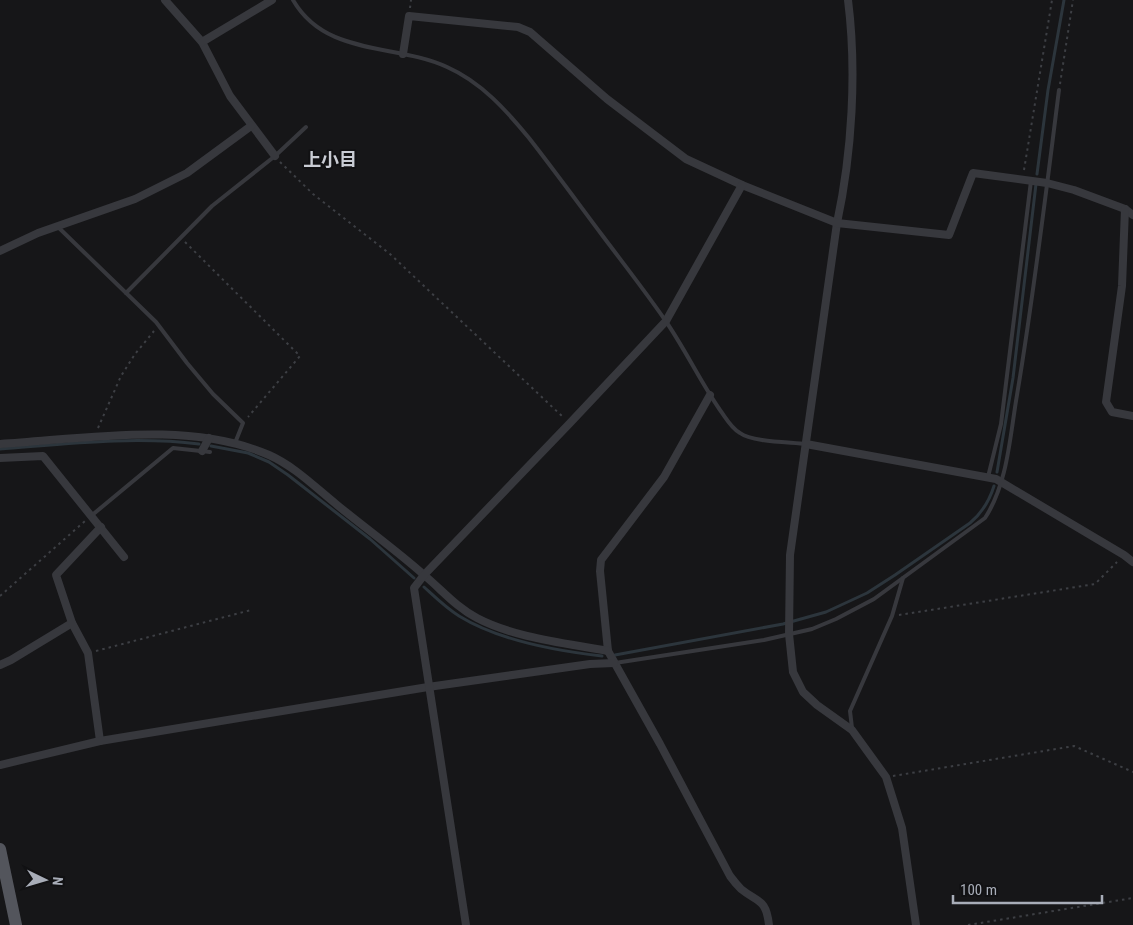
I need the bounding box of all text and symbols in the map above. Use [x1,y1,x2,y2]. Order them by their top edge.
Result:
district label: 上小目 [303,149,357,170]
north arrow [20,855,70,905]
scale bar [953,872,1102,904]
text: N [50,876,66,886]
text: 100 m [960,881,997,899]

